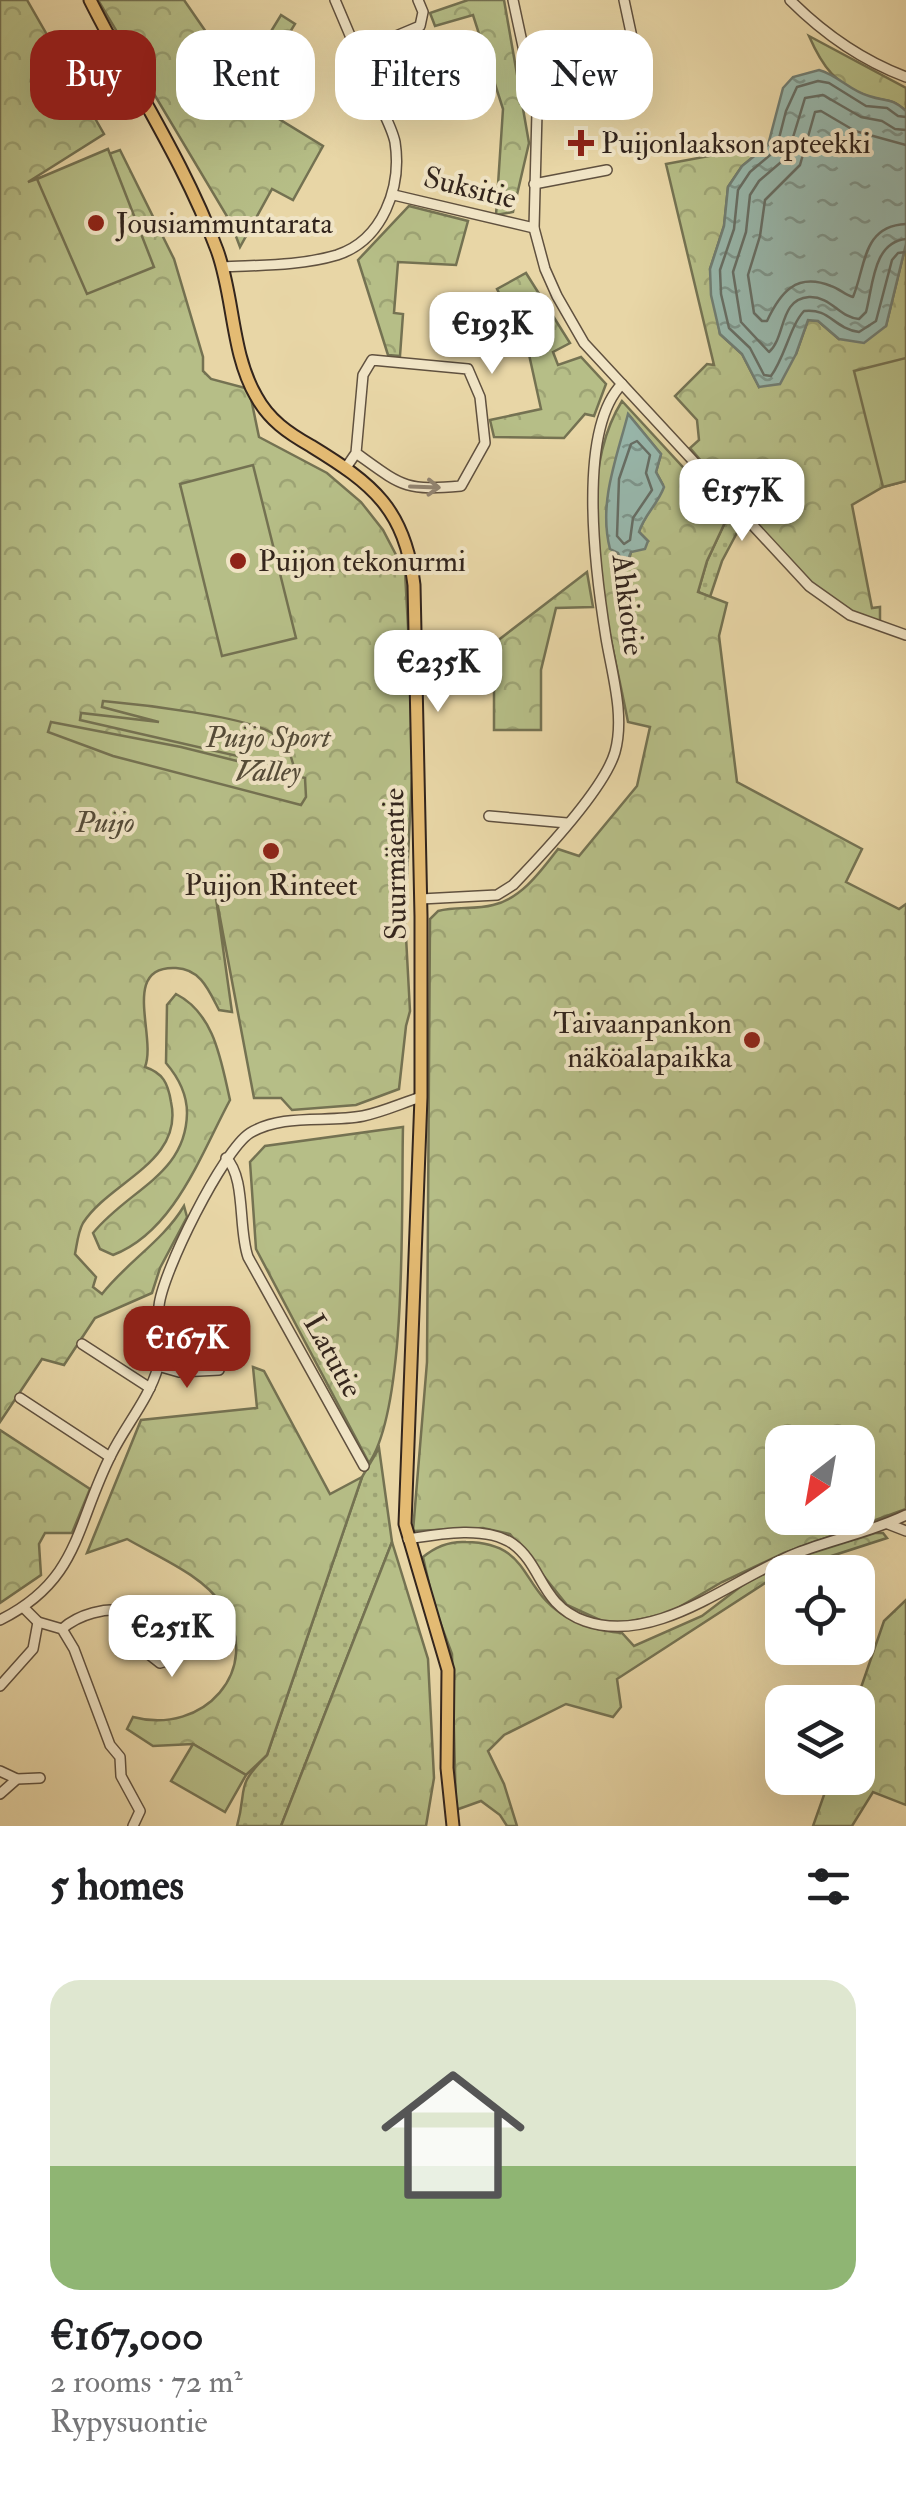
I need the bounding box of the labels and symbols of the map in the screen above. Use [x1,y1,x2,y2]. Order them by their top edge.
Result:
place label: Puijonlaakson apteekki [601,125,871,162]
marker: Puijonlaakson apteekki [570,132,592,154]
street label: Suksitie [420,159,520,217]
place label: Jousiammuntarata [115,205,334,242]
marker: Jousiammuntarata [85,212,107,234]
pin: €193K [422,292,562,377]
pin: €157K [672,459,812,544]
one-way arrow [408,478,440,497]
place label: Puijon tekonurmi [258,543,466,580]
marker: Puijon tekonurmi [227,550,249,572]
street label: Ahkiotie [603,551,653,658]
pin: €235K [368,630,508,715]
park label: Puijo Sport Valley [205,719,332,790]
street label: Suurmäentie [375,788,415,940]
park label: Puijo [74,804,135,841]
marker: Puijon Rinteet [260,840,282,862]
place label: Puijon Rinteet [184,867,358,904]
place label: Taivaanpankon näköalapaikka [553,1005,733,1076]
marker: Taivaanpankon näköalapaikka [741,1029,763,1051]
pin: €167K [117,1306,257,1391]
street label: Latutie [295,1308,371,1404]
north arrow [765,1425,875,1535]
pin: €251K [102,1595,242,1680]

